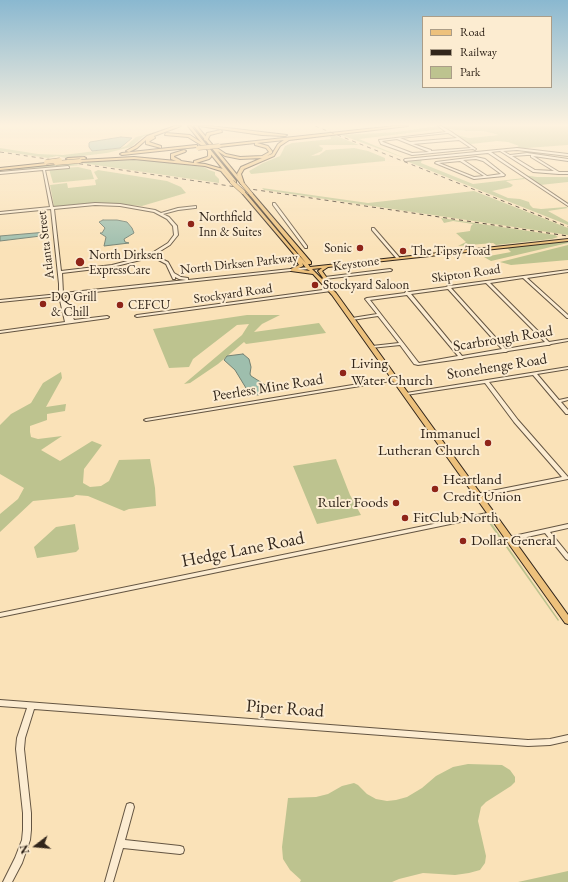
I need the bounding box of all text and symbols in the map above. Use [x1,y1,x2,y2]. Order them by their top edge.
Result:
legend [422,16,552,88]
text: Road [460,24,485,40]
text: Railway [460,44,497,60]
text: Park [460,64,480,80]
place label: Northfield Inn & Suites [199,209,262,240]
street label: Atlanta Street [34,210,58,280]
marker: Northfield Inn & Suites [186,219,196,229]
place label: Sonic [324,240,352,256]
marker: Sonic [355,243,365,253]
place label: The Tipsy Toad [411,243,490,259]
marker: The Tipsy Toad [398,246,408,256]
place label: North Dirksen ExpressCare [89,247,163,278]
street label: North Dirksen Parkway [179,250,299,278]
street label: Keystone [332,253,380,275]
marker: North Dirksen ExpressCare [74,256,86,268]
street label: Skipton Road [431,261,501,287]
place label: Stockyard Saloon [323,277,409,293]
marker: Stockyard Saloon [310,280,320,290]
street label: Stockyard Road [193,281,273,307]
place label: DQ Grill & Chill [51,289,97,320]
place label: CEFCU [128,297,170,313]
marker: DQ Grill & Chill [38,299,48,309]
marker: CEFCU [115,300,125,310]
street label: Scarbrough Road [452,322,554,356]
street label: Stonehenge Road [446,350,548,384]
place label: Living Water Church [351,355,433,390]
marker: Living Water Church [338,368,348,378]
street label: Peerless Mine Road [211,370,325,406]
place label: Immanuel Lutheran Church [378,425,480,460]
marker: Immanuel Lutheran Church [483,438,493,448]
place label: Heartland Credit Union [443,471,521,506]
marker: Heartland Credit Union [430,484,440,494]
place label: Ruler Foods [317,494,388,512]
marker: Ruler Foods [391,498,401,508]
place label: FitClub North [413,509,499,527]
marker: FitClub North [400,513,410,523]
street label: Hedge Lane Road [180,528,306,572]
place label: Dollar General [471,532,556,550]
marker: Dollar General [458,536,468,546]
street label: Piper Road [245,696,325,722]
north arrow [16,826,56,866]
text: N [17,843,32,856]

